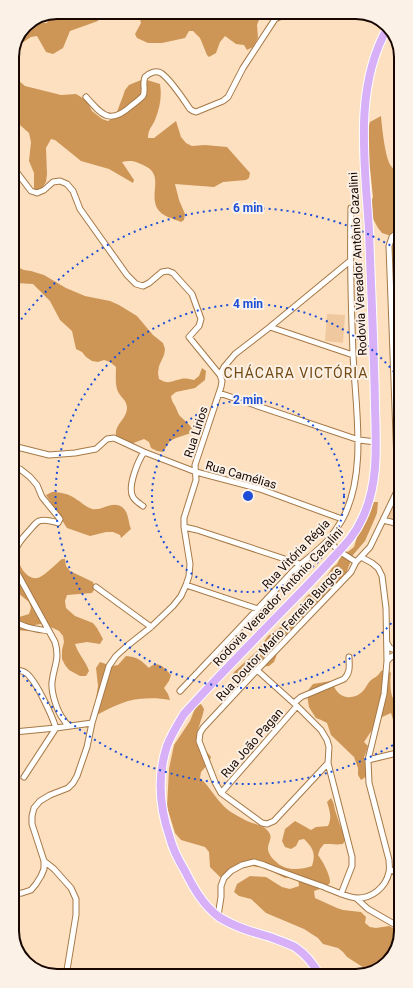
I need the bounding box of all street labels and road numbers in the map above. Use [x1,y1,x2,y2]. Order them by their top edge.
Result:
street label: Rodovia Vereador Antônio Cazalini [346,172,370,356]
street label: Rua Lirios [181,405,211,459]
street label: Rua Camélias [204,458,278,492]
street label: Rua Vitória Régia [259,516,333,592]
street label: Rodovia Vereador Antônio Cazalini [210,525,346,669]
street label: Rua Doutor Mario Ferreira Burgos [213,564,345,704]
street label: Rua João Pagan [218,705,286,781]

